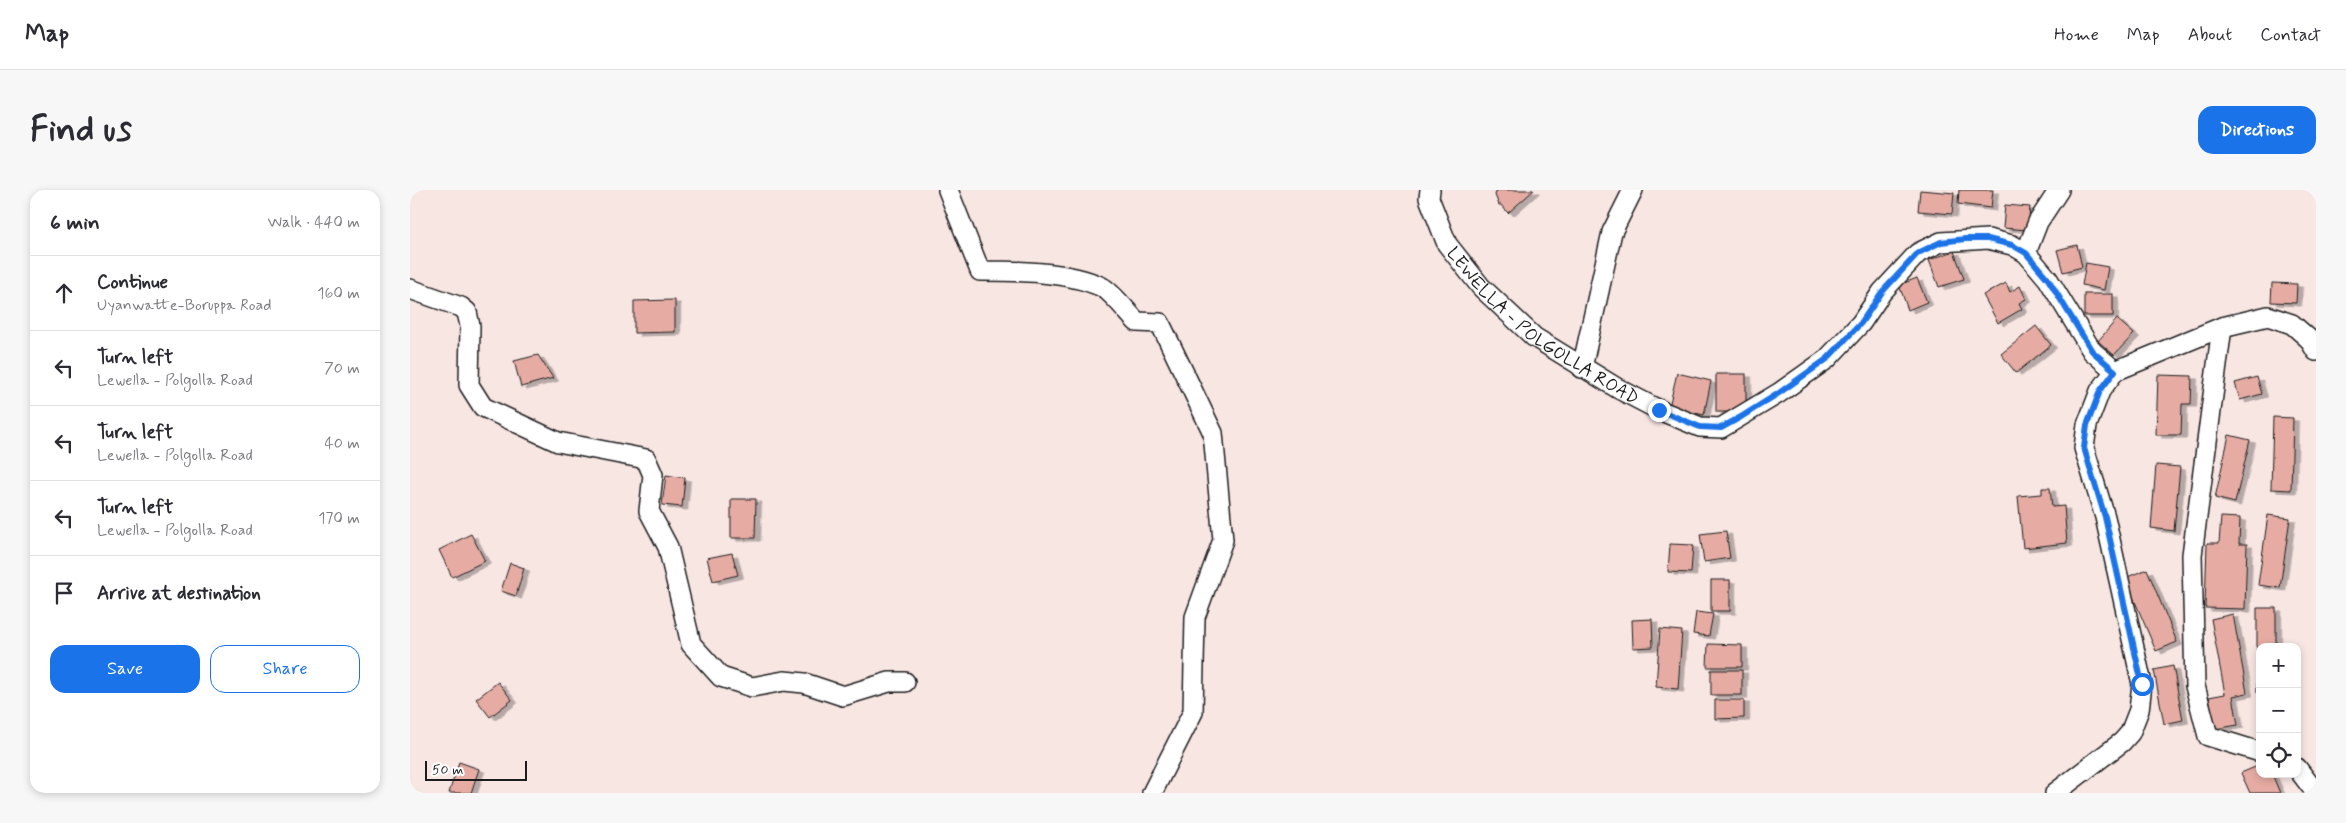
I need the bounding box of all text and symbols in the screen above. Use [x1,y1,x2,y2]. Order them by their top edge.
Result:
text: Map [25,19,69,50]
text: Home [2054,23,2099,47]
text: Map [2127,23,2160,47]
text: About [2188,23,2232,47]
text: Contact [2260,23,2321,47]
button: Directions [2198,106,2316,154]
text: Find us [30,107,132,153]
text: 6 min [50,209,100,237]
text: Walk · 440 m [267,212,360,233]
street label: LEWELLA - POLGOLLA ROAD [1441,242,1643,410]
text: Continue [97,270,168,295]
icon: ahead [50,279,78,307]
text: 160 m [317,283,360,304]
text: Uyanwatte-Boruppa Road [97,295,272,316]
text: Turn left [97,345,173,370]
icon: left [50,354,78,382]
text: 70 m [324,358,360,379]
text: Lewella - Polgolla Road [97,370,253,391]
route end [1648,399,1671,422]
text: Turn left [97,420,173,445]
icon: left [50,429,78,457]
text: 40 m [324,433,360,454]
text: Lewella - Polgolla Road [97,445,253,466]
text: Turn left [97,495,173,520]
icon: left [50,504,78,532]
text: 170 m [318,508,360,529]
text: Lewella - Polgolla Road [97,520,253,541]
icon: arrive [50,579,78,607]
text: Arrive at destination [97,581,261,606]
map controls [2256,643,2301,778]
button: + [2256,643,2301,688]
button: Save [50,645,200,693]
button: Share [210,645,360,693]
route start [2131,673,2154,696]
button: − [2256,688,2301,733]
button: locate [2256,733,2301,778]
scale bar [425,758,528,781]
text: 50 m [432,761,463,779]

